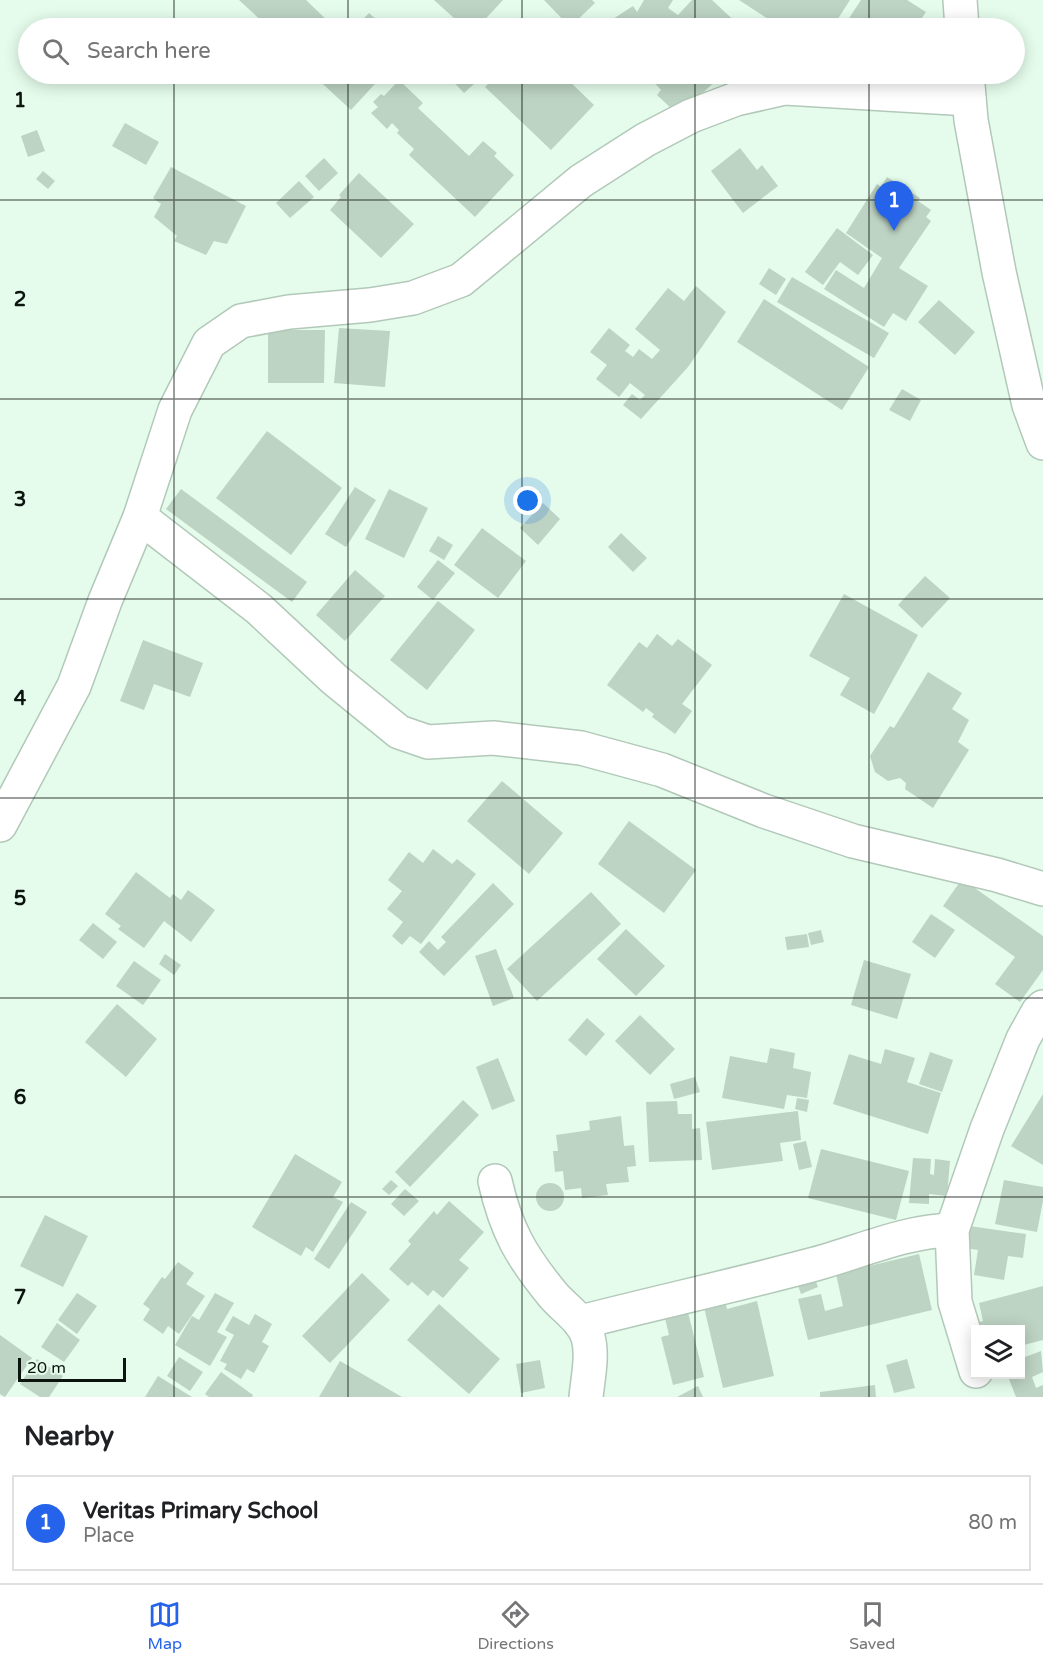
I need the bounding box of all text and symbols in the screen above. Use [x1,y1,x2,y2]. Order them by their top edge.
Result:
search box [18,18,1025,84]
icon: search [39,35,72,68]
text: Search here [87,38,211,64]
text: 1 [14,89,26,113]
pin: 1 [874,182,914,231]
text: 2 [14,288,26,312]
your location [513,486,542,515]
text: 3 [14,488,26,512]
text: 4 [14,687,27,711]
text: 5 [14,887,26,911]
text: 6 [14,1086,26,1110]
text: 7 [14,1286,26,1310]
map controls [971,1325,1025,1379]
button: layers [971,1325,1025,1379]
scale bar [18,1355,126,1382]
text: 20 m [27,1358,66,1378]
text: Nearby [24,1421,114,1452]
text: Veritas Primary School [83,1498,318,1524]
text: 1 [39,1511,52,1535]
text: 80 m [968,1511,1017,1535]
text: Place [83,1524,134,1548]
tab: Map [148,1598,182,1654]
tab: Directions [477,1598,554,1654]
tab: Saved [849,1598,895,1654]

